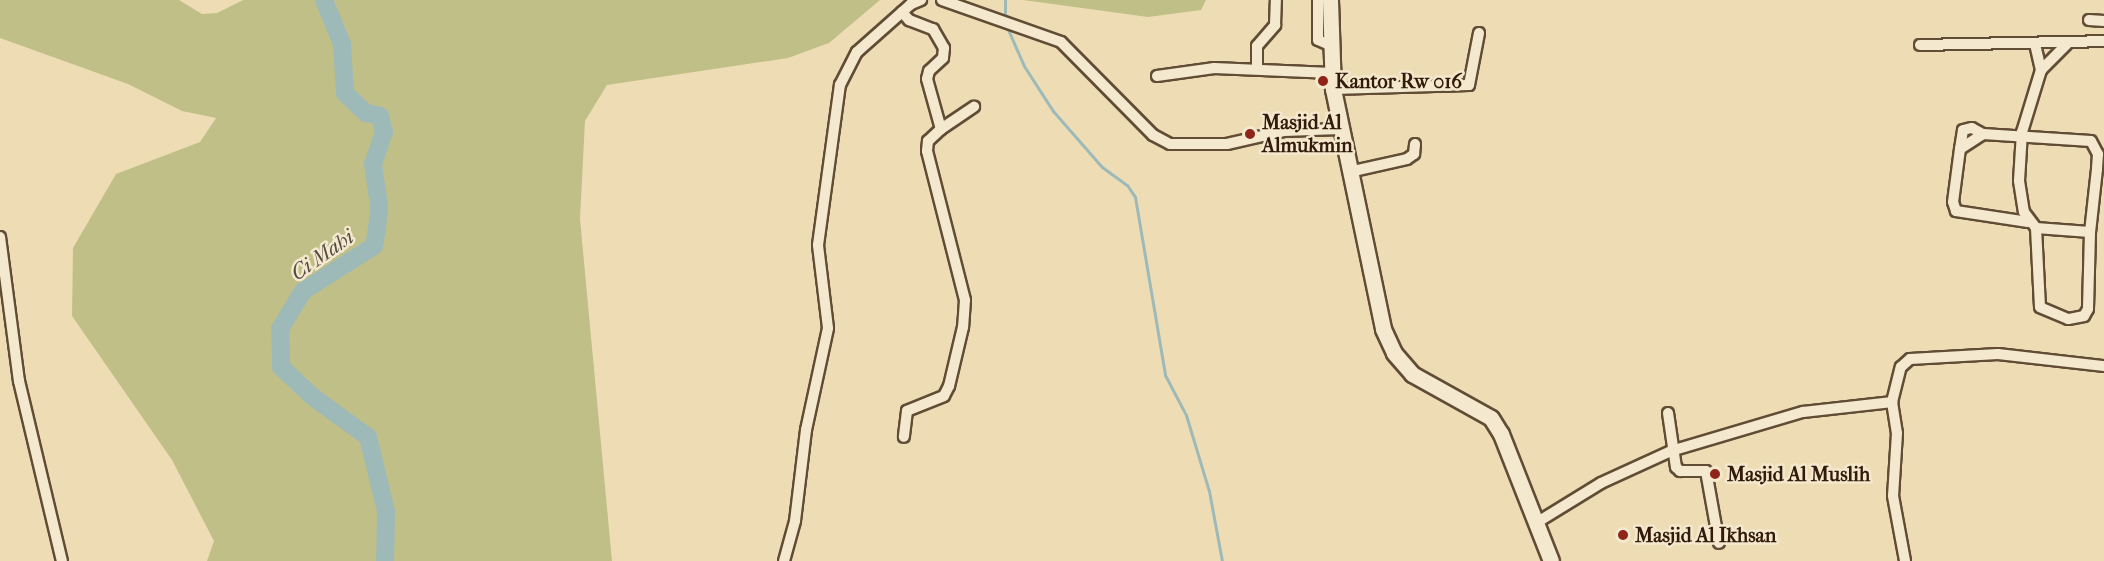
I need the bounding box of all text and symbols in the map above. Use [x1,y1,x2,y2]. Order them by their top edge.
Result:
place label: Kantor Rw 016 [1335,69,1462,93]
marker: Kantor Rw 016 [1316,74,1330,88]
place label: Masjid Al Almukmin [1262,110,1353,157]
marker: Masjid Al Almukmin [1243,127,1257,141]
water label: Ci Mahi [286,224,358,286]
place label: Masjid Al Muslih [1727,462,1870,486]
marker: Masjid Al Muslih [1708,467,1722,481]
place label: Masjid Al Ikhsan [1635,523,1776,547]
marker: Masjid Al Ikhsan [1616,528,1630,542]

